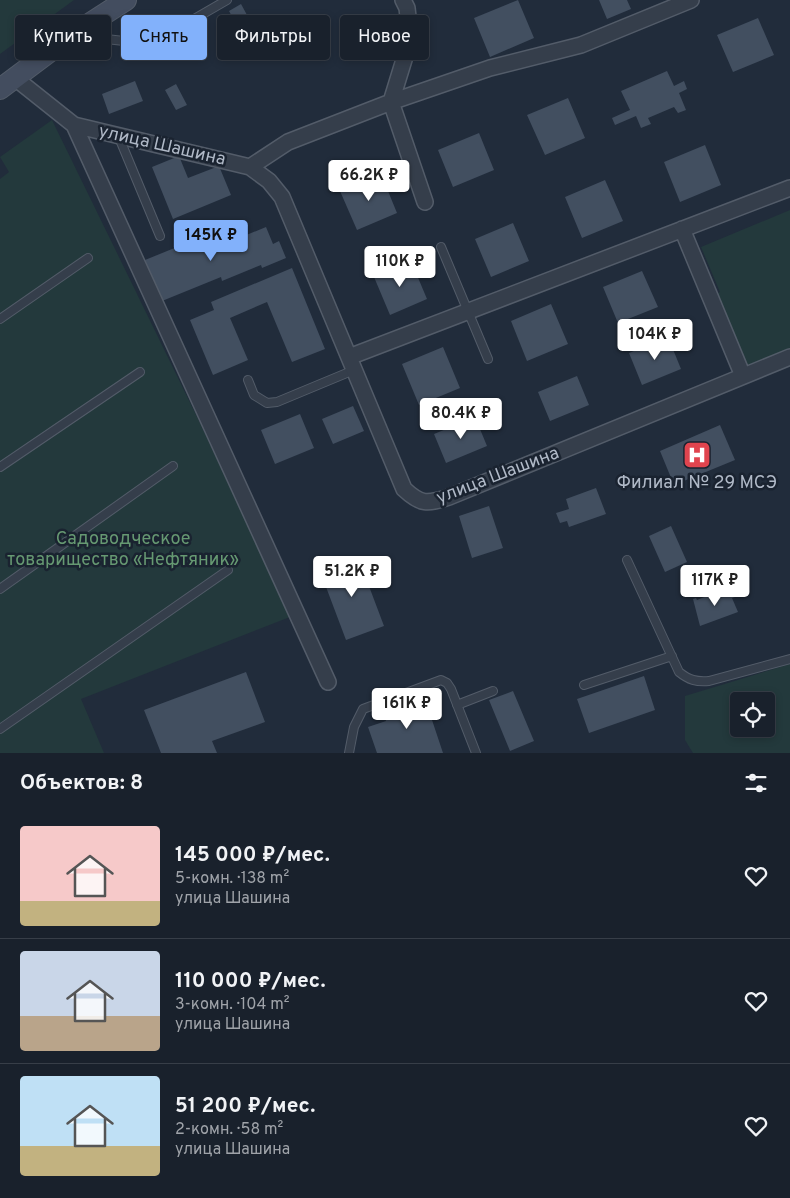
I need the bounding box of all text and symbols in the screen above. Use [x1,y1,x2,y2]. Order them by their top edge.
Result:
chip: Купить [15,15,111,60]
chip: Снять [121,15,207,60]
chip: Фильтры [217,15,330,60]
chip: Новое [340,15,429,60]
street label: улица Шашина [96,120,228,172]
pin: 66.2K ₽ [323,160,415,202]
text: 66.2K ₽ [339,166,399,186]
pin: 145K ₽ [170,220,252,262]
text: 145K ₽ [185,226,237,246]
pin: 110K ₽ [359,246,441,288]
text: 110K ₽ [375,252,425,272]
pin: 104K ₽ [614,318,696,361]
text: 104K ₽ [628,325,682,345]
pin: 80.4K ₽ [415,398,507,440]
text: 80.4K ₽ [431,404,491,424]
hospital icon: Филиал № 29 МСЭ [682,440,712,470]
street label: улица Шашина [433,442,563,510]
place label: Филиал № 29 МСЭ [617,472,777,495]
park label: Садоводческое товарищество «Нефтяник» [7,528,239,572]
pin: 51.2K ₽ [306,556,398,598]
text: 51.2K ₽ [324,562,380,582]
pin: 117K ₽ [674,564,756,607]
text: 117K ₽ [691,571,739,591]
pin: 161K ₽ [366,688,448,730]
map controls [730,692,775,737]
button: locate [730,692,775,737]
text: 161K ₽ [383,694,431,714]
icon: filters [742,769,770,797]
text: Объектов: 8 [20,770,143,797]
text: 145 000 ₽/мес. [175,842,330,869]
icon: home [60,846,120,906]
icon: heart [742,862,770,890]
text: 5-комн. · 138 m² [175,869,289,889]
text: улица Шашина [175,889,290,909]
text: 110 000 ₽/мес. [175,968,326,995]
icon: home [60,971,120,1031]
icon: heart [742,987,770,1015]
text: 3-комн. · 104 m² [175,995,290,1015]
text: улица Шашина [175,1015,290,1035]
text: 51 200 ₽/мес. [175,1093,315,1120]
icon: home [60,1096,120,1156]
icon: heart [742,1112,770,1140]
text: 2-комн. · 58 m² [175,1120,283,1140]
text: улица Шашина [175,1140,290,1160]

